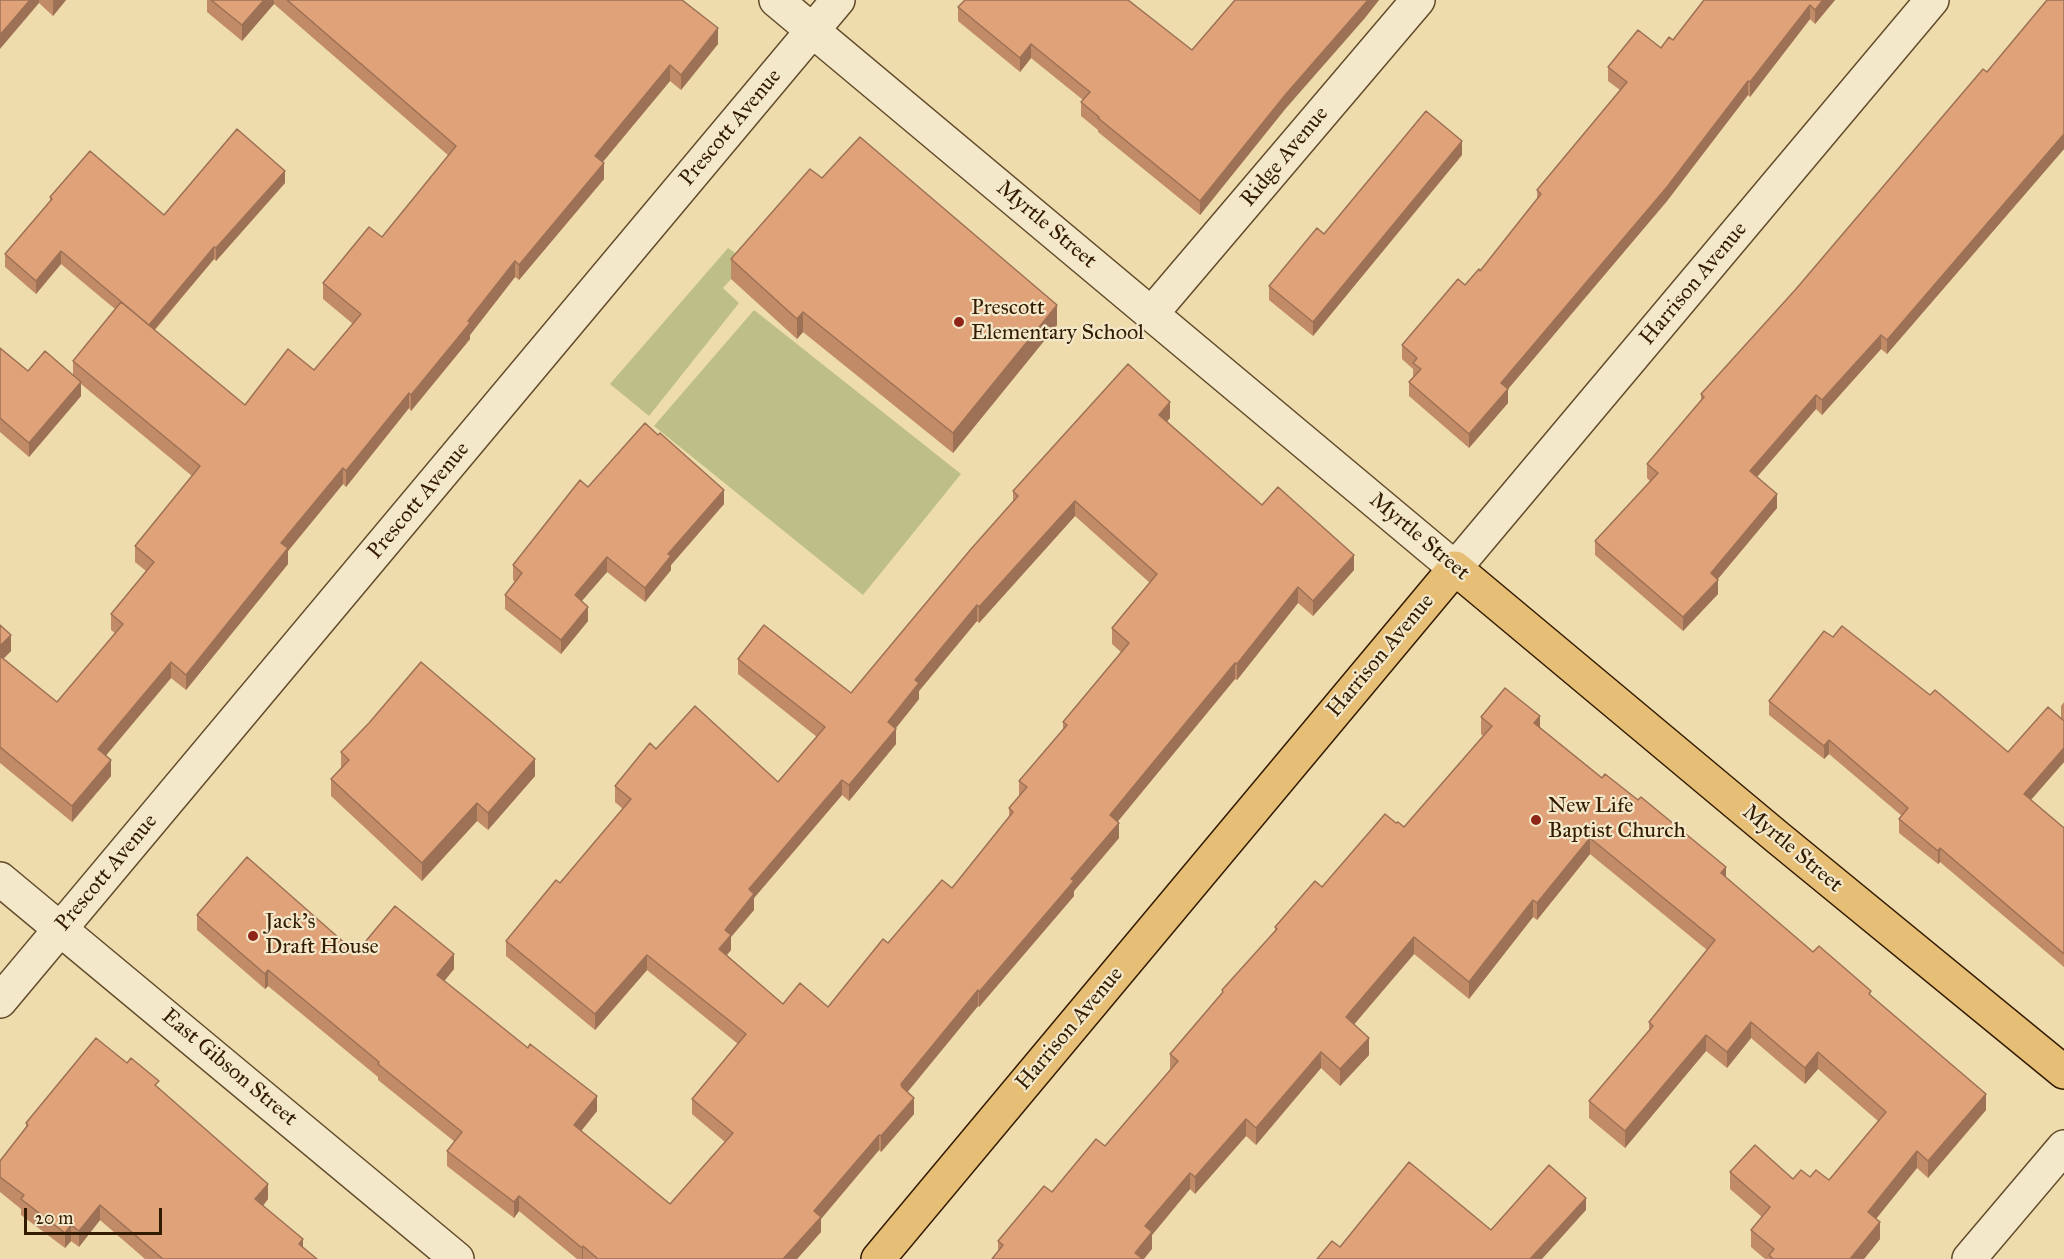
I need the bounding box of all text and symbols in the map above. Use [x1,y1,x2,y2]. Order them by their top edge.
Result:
street label: Prescott Avenue [674,64,788,192]
street label: Ridge Avenue [1235,102,1335,212]
street label: Myrtle Street [990,175,1102,275]
street label: Harrison Avenue [1635,217,1753,351]
place label: Prescott Elementary School [971,296,1144,348]
marker: Prescott Elementary School [952,315,966,329]
street label: Prescott Avenue [362,437,476,565]
street label: Myrtle Street [1363,487,1475,587]
street label: Harrison Avenue [1322,589,1440,723]
place label: New Life Baptist Church [1548,794,1686,846]
street label: Myrtle Street [1736,799,1848,899]
street label: Prescott Avenue [50,809,164,937]
marker: New Life Baptist Church [1529,813,1543,827]
place label: Jack's Draft House [265,910,379,962]
marker: Jack's Draft House [246,929,260,943]
street label: Harrison Avenue [1011,962,1129,1096]
street label: East Gibson Street [156,1004,302,1132]
scale bar [27,1196,165,1234]
text: 20 m [35,1207,73,1229]

